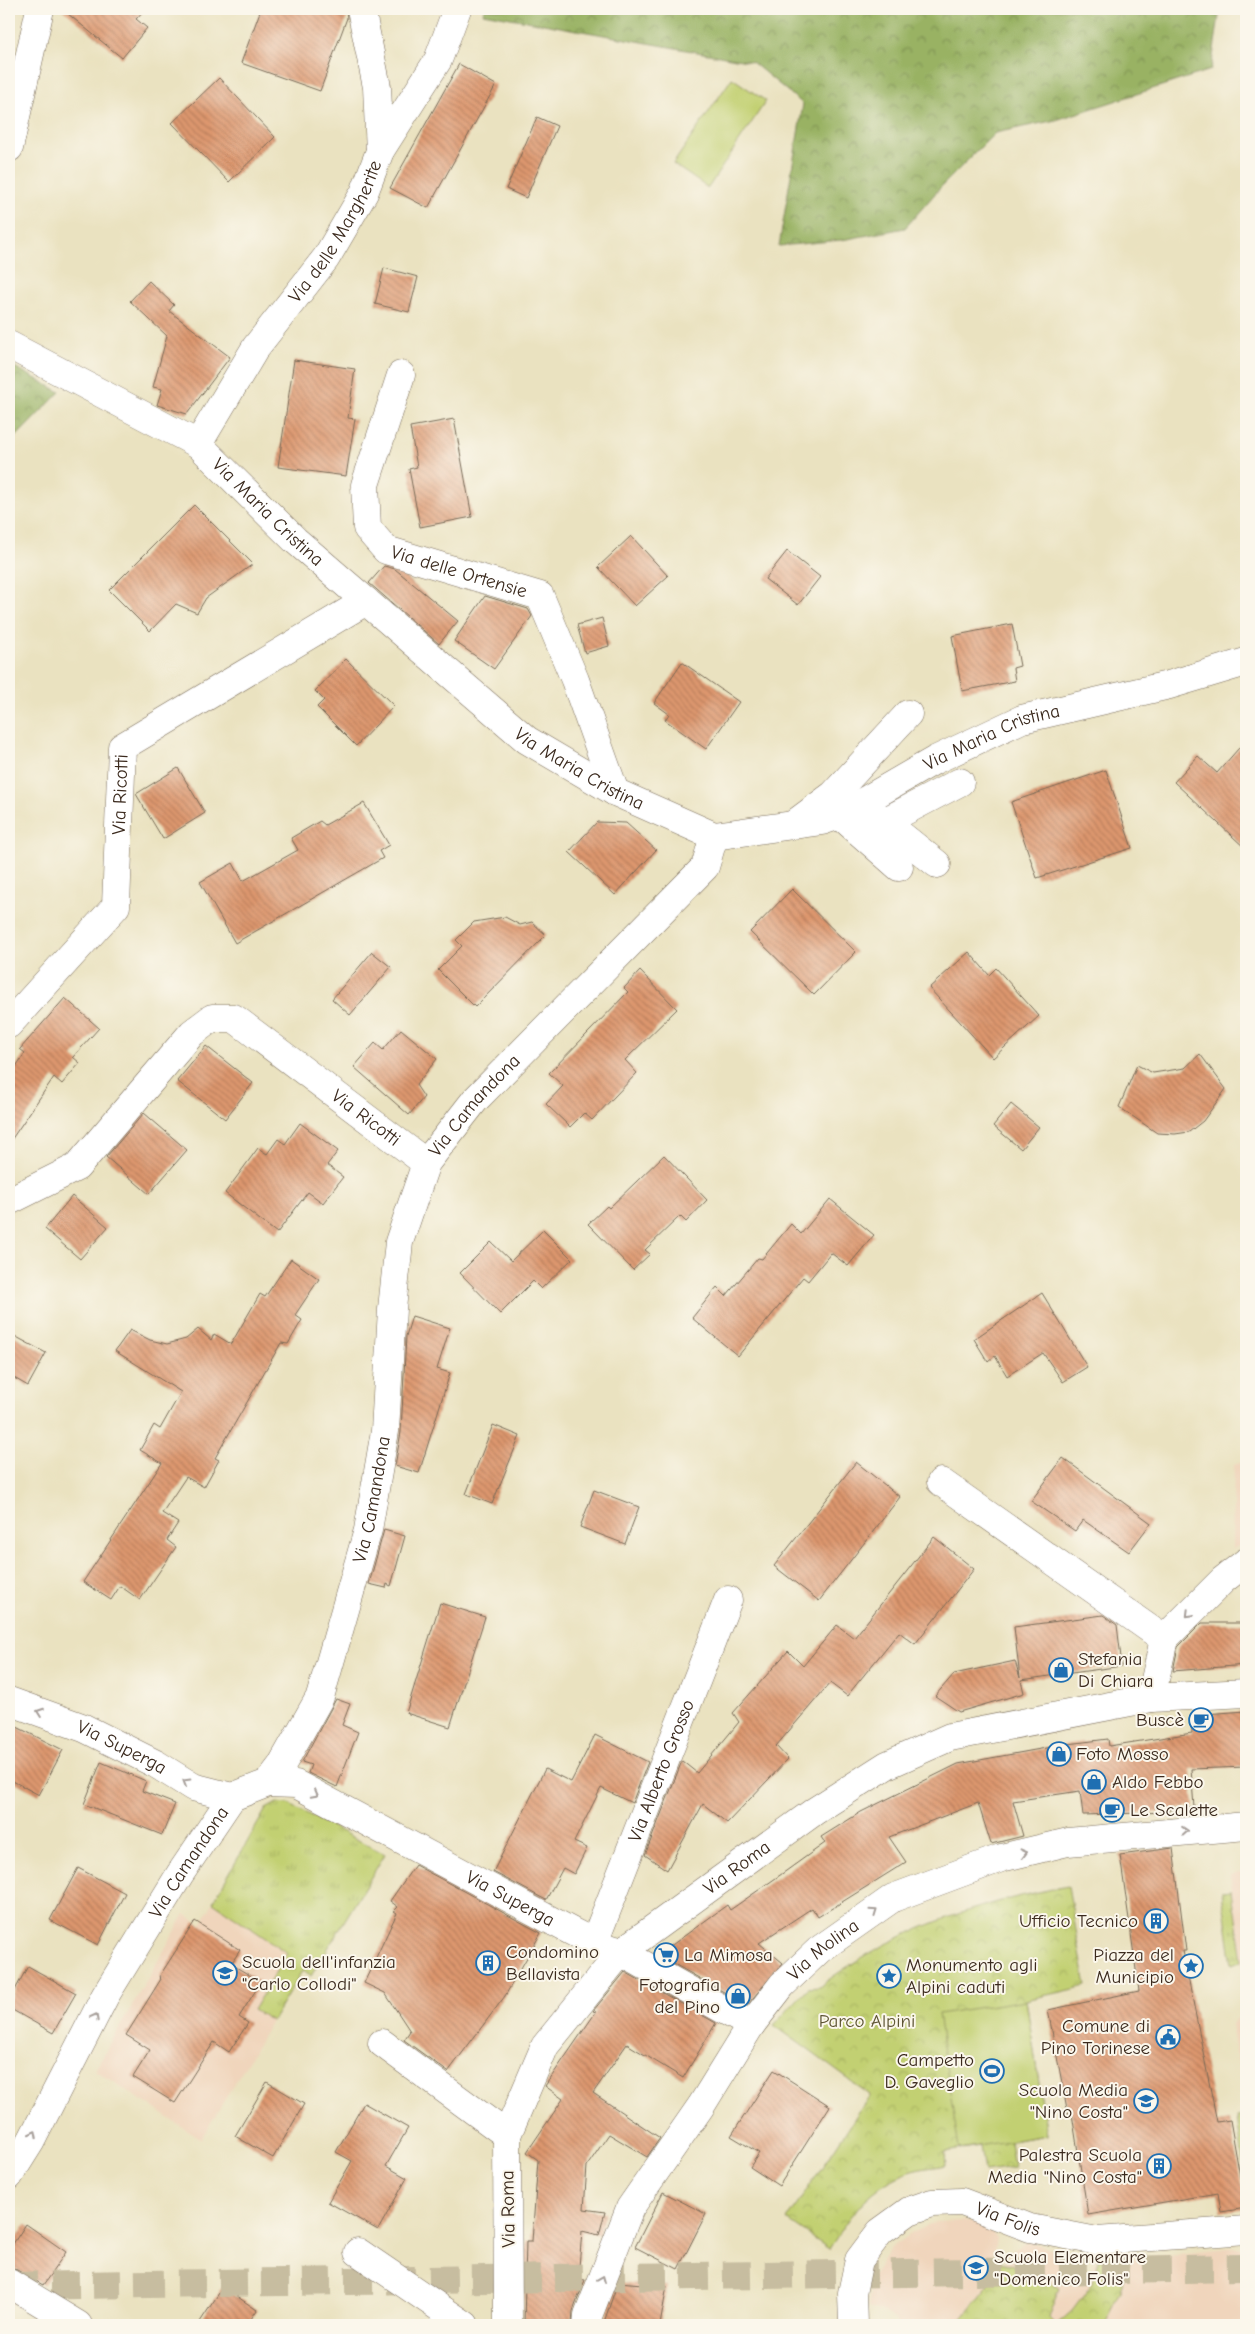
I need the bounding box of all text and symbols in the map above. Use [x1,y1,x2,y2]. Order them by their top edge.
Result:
street label: Via delle Margherite [284,157,386,307]
street label: Via Maria Cristina [208,454,328,571]
street label: Via delle Ortensie [388,541,530,603]
street label: Via Maria Cristina [920,700,1062,775]
street label: Via Maria Cristina [510,723,647,815]
street label: Via Ricotti [108,754,133,835]
street label: Via Camandona [424,1050,525,1161]
street label: Via Ricotti [327,1085,405,1151]
street label: Via Camandona [348,1434,395,1565]
one-way arrow [1186,1608,1195,1617]
place label: Stefania Di Chiara [1078,1648,1154,1692]
shop icon: Stefania Di Chiara [1048,1657,1074,1683]
street label: Via Alberto Grosso [624,1696,699,1845]
cafe icon: Buscè [1188,1707,1214,1733]
one-way arrow [36,1708,45,1718]
place label: Buscè [1136,1709,1184,1731]
street label: Via Superga [74,1715,171,1779]
shop icon: Foto Mosso [1046,1741,1072,1767]
place label: Foto Mosso [1076,1743,1169,1765]
shop icon: Aldo Febbo [1081,1769,1107,1795]
place label: Aldo Febbo [1112,1771,1203,1793]
one-way arrow [182,1779,191,1789]
one-way arrow [309,1787,318,1797]
cafe icon: Le Scalette [1099,1797,1125,1823]
place label: Le Scalette [1130,1799,1218,1821]
street label: Via Camandona [145,1802,233,1922]
one-way arrow [1182,1826,1190,1837]
street label: Via Roma [699,1836,775,1899]
one-way arrow [1020,1848,1029,1859]
street label: Via Superga [462,1866,558,1931]
building icon: Ufficio Tecnico [1143,1908,1169,1934]
one-way arrow [868,1909,878,1918]
place label: Ufficio Tecnico [1019,1910,1138,1932]
street label: Via Molina [783,1914,863,1985]
place label: Condomino Bellavista [506,1941,599,1985]
supermarket icon: La Mimosa [653,1942,679,1968]
place label: La Mimosa [684,1944,773,1966]
place label: Piazza del Municipio [1093,1944,1174,1988]
building icon: Condomino Bellavista [475,1950,501,1976]
place label: Scuola dell'infanzia "Carlo Collodi" [242,1951,396,1995]
place icon: Piazza del Municipio [1178,1953,1204,1979]
place label: Monumento agli Alpini caduti [906,1954,1038,1998]
school or university icon: Scuola dell'infanzia "Carlo Collodi" [212,1960,238,1986]
place icon: Monumento agli Alpini caduti [876,1963,902,1989]
place label: Fotografia del Pino [639,1974,720,2018]
shop icon: Fotografia del Pino [725,1983,751,2009]
park label: Parco Alpini [819,2010,915,2032]
one-way arrow [89,2013,99,2022]
place label: Comune di Pino Torinese [1041,2015,1150,2059]
public building icon: Comune di Pino Torinese [1155,2024,1181,2050]
place label: Campetto D. Gaveglio [884,2049,974,2093]
sports icon: Campetto D. Gaveglio [979,2058,1005,2084]
place label: Scuola Media "Nino Costa" [1019,2079,1128,2123]
school or university icon: Scuola Media "Nino Costa" [1133,2088,1159,2114]
one-way arrow [28,2130,38,2139]
place label: Palestra Scuola Media "Nino Costa" [988,2144,1142,2188]
building icon: Palestra Scuola Media "Nino Costa" [1146,2153,1172,2179]
street label: Via Roma [496,2170,520,2248]
street label: Via Folis [973,2197,1042,2241]
place label: Scuola Elementare "Domenico Folis" [994,2246,1146,2290]
school or university icon: Scuola Elementare "Domenico Folis" [963,2255,989,2281]
one-way arrow [596,2275,606,2284]

